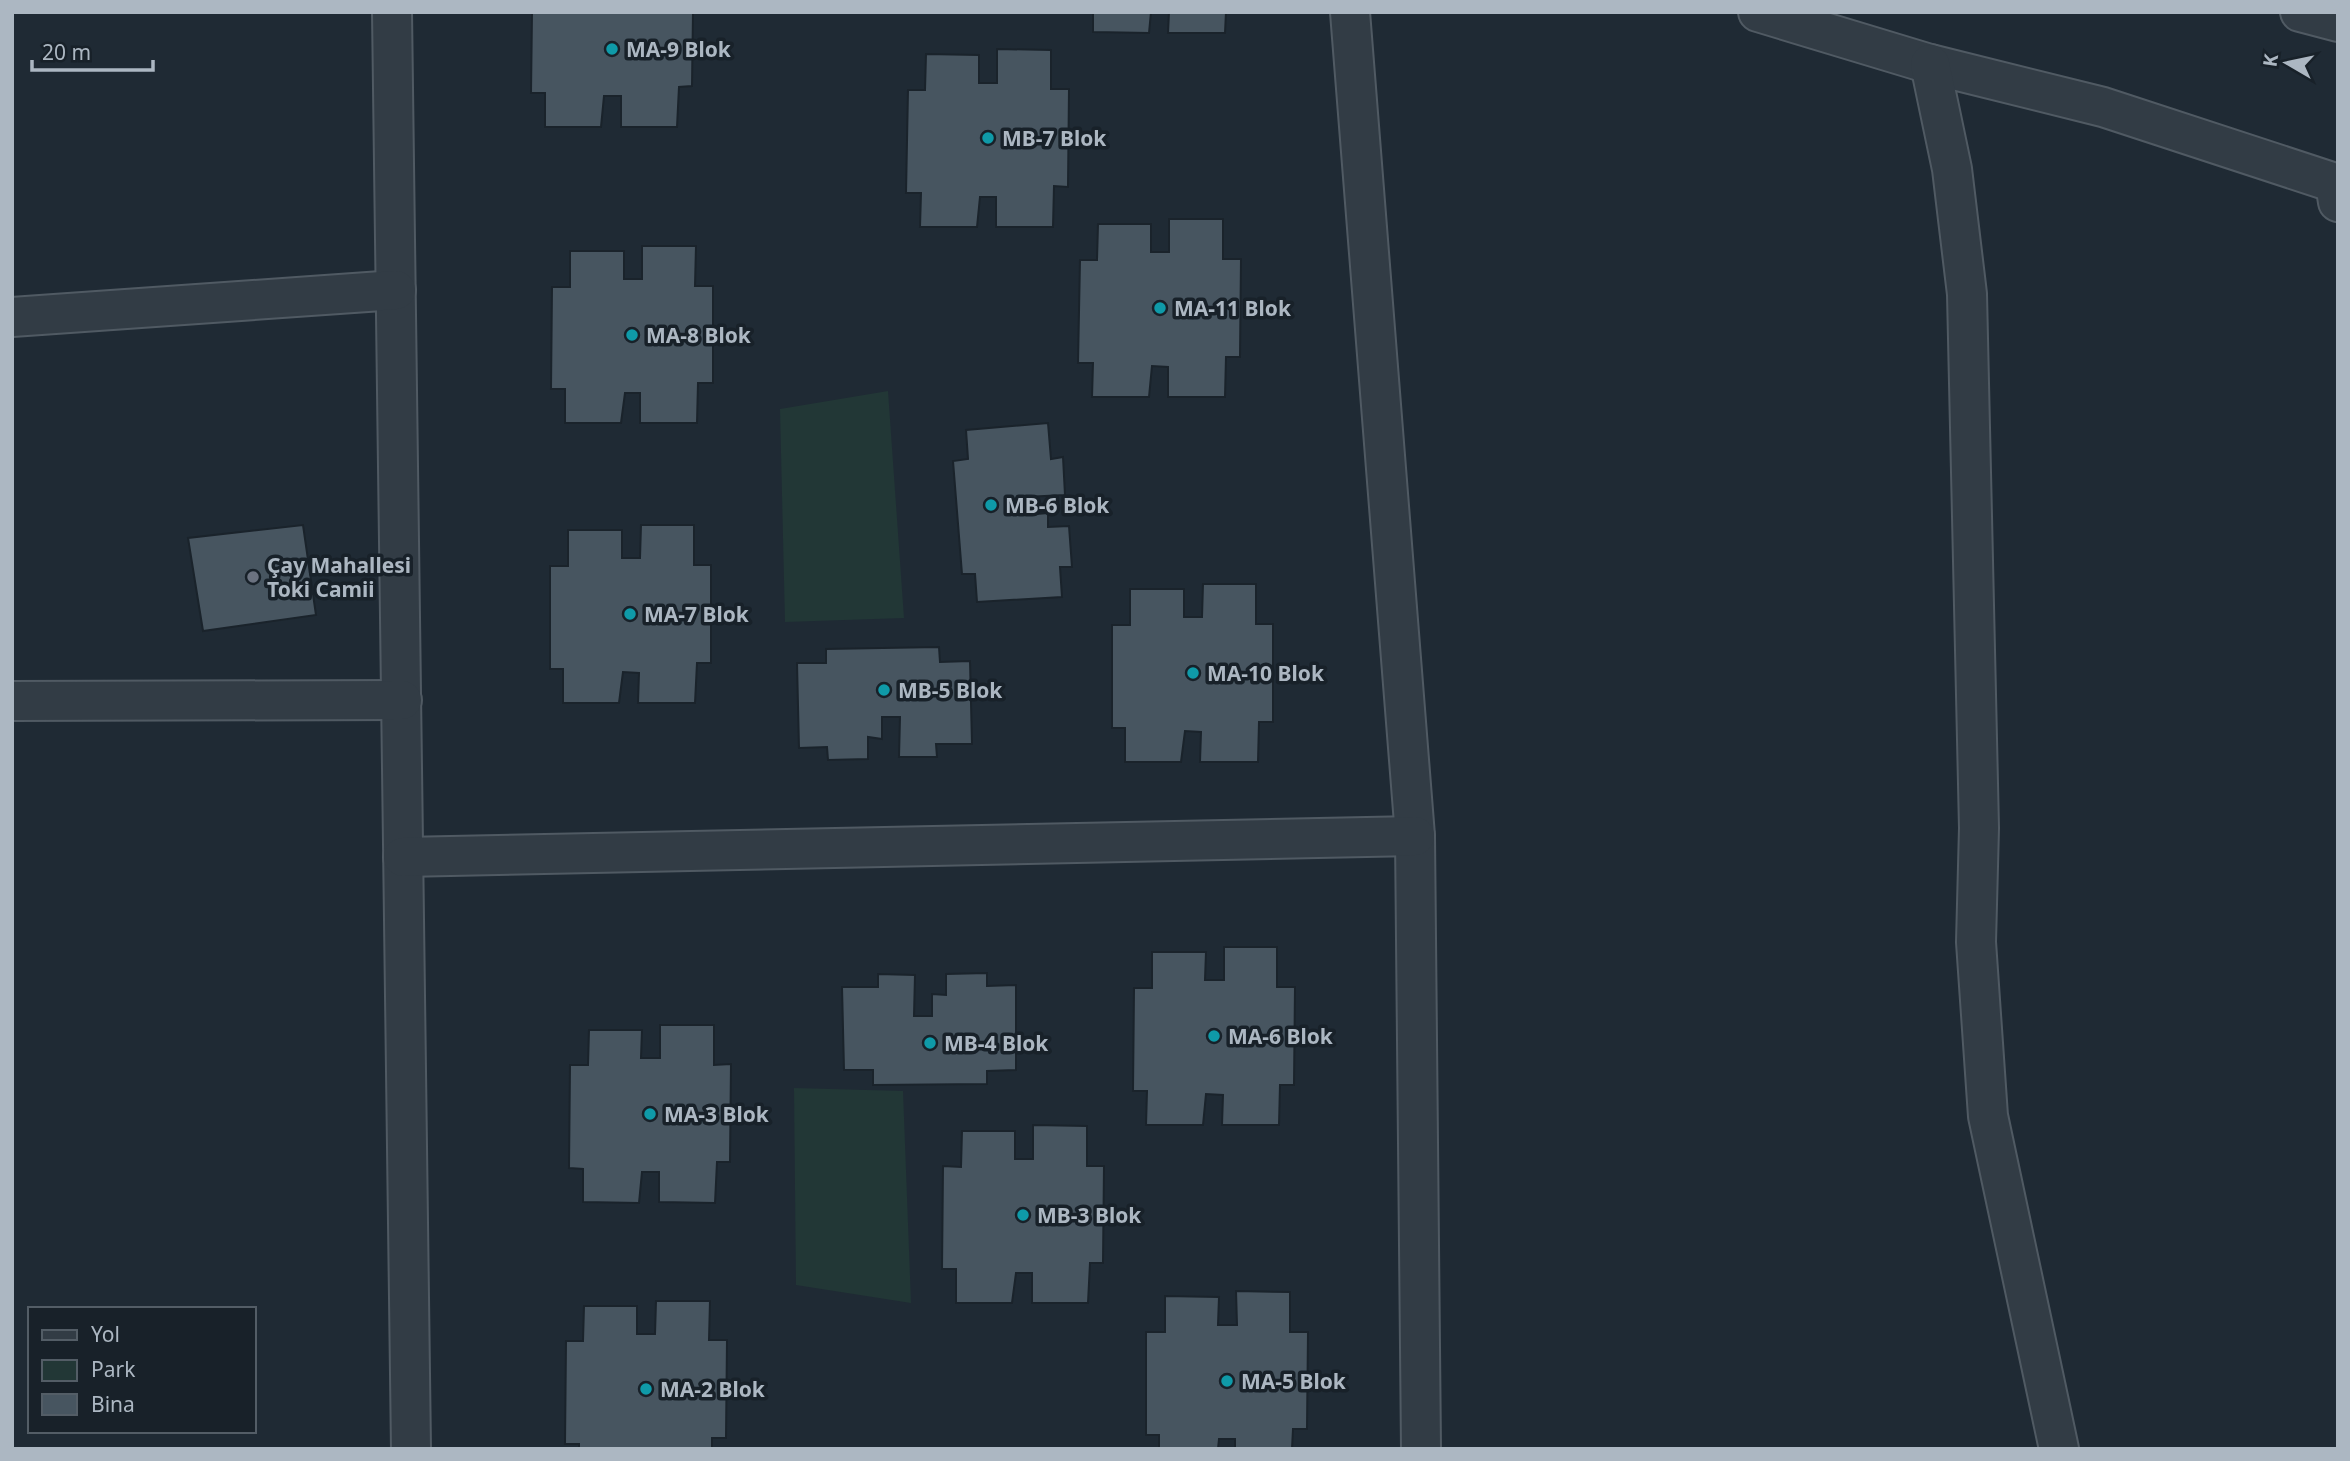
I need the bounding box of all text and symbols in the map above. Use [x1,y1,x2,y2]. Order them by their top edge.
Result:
scale bar [32,28,152,72]
north arrow [2252,28,2322,98]
place label: MA-9 Blok [626,35,732,63]
text: 20 m [42,38,91,66]
marker: MA-9 Blok [604,41,620,57]
text: K [2256,52,2284,69]
place label: MB-7 Blok [1002,124,1107,152]
marker: MB-7 Blok [980,130,996,146]
place label: MA-11 Blok [1174,294,1292,322]
marker: MA-11 Blok [1152,300,1168,316]
place label: MA-8 Blok [646,321,752,349]
marker: MA-8 Blok [624,327,640,343]
place label: MB-6 Blok [1005,491,1110,519]
marker: MB-6 Blok [983,497,999,513]
place label: Çay Mahallesi Toki Camii [267,551,411,603]
marker: Çay Mahallesi Toki Camii [245,569,261,585]
place label: MA-7 Blok [644,600,750,628]
marker: MA-7 Blok [622,606,638,622]
place label: MA-10 Blok [1207,659,1325,687]
marker: MA-10 Blok [1185,665,1201,681]
place label: MB-5 Blok [898,676,1003,704]
marker: MB-5 Blok [876,682,892,698]
place label: MA-6 Blok [1228,1022,1334,1050]
marker: MA-6 Blok [1206,1028,1222,1044]
place label: MB-4 Blok [944,1029,1049,1057]
marker: MB-4 Blok [922,1035,938,1051]
place label: MA-3 Blok [664,1100,770,1128]
marker: MA-3 Blok [642,1106,658,1122]
place label: MB-3 Blok [1037,1201,1142,1229]
marker: MB-3 Blok [1015,1207,1031,1223]
legend [28,1307,256,1433]
text: Yol [91,1320,120,1348]
text: Park [91,1355,136,1383]
place label: MA-5 Blok [1241,1367,1347,1395]
marker: MA-5 Blok [1219,1373,1235,1389]
place label: MA-2 Blok [660,1375,766,1403]
marker: MA-2 Blok [638,1381,654,1397]
text: Bina [91,1390,135,1418]

